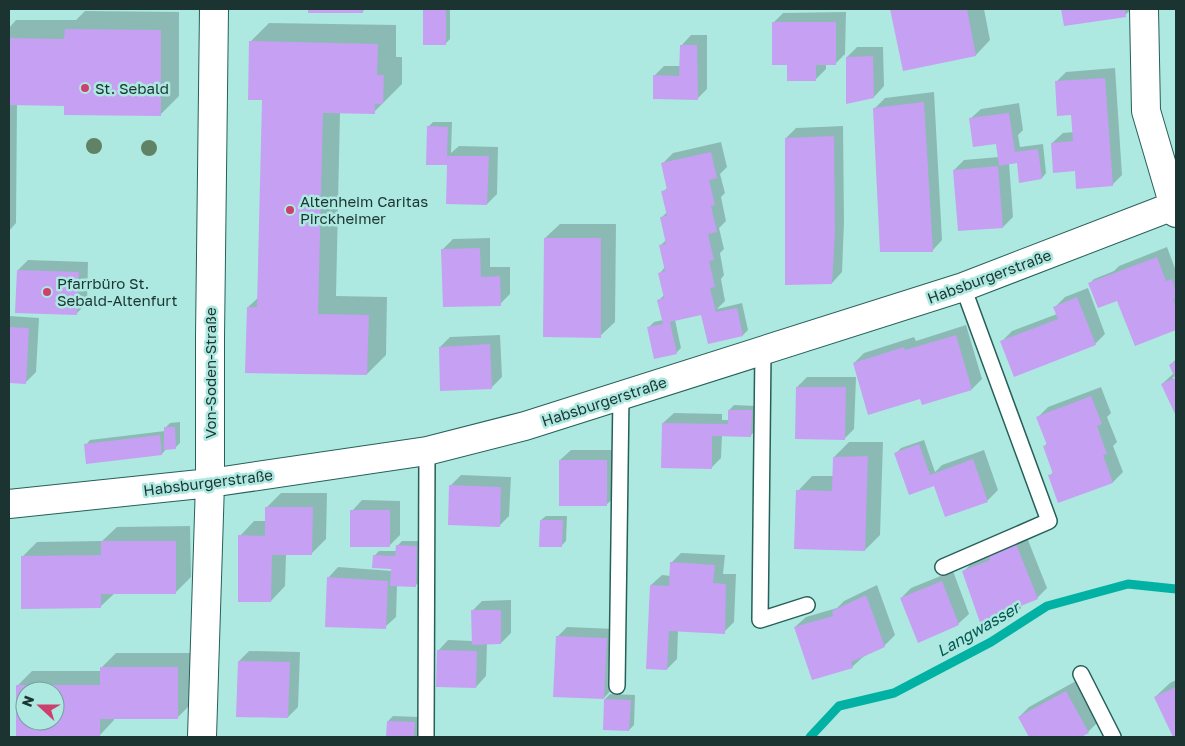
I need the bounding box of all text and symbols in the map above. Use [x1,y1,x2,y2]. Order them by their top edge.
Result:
place label: St. Sebald [95,79,169,97]
marker: St. Sebald [79,82,91,94]
place label: Altenheim Caritas Pirckheimer [300,192,428,227]
marker: Altenheim Caritas Pirckheimer [284,204,296,216]
street label: Habsburgerstraße [925,245,1054,307]
place label: Pfarrbüro St. Sebald-Altenfurt [57,274,177,309]
marker: Pfarrbüro St. Sebald-Altenfurt [41,286,53,298]
street label: Von-Soden-Straße [201,307,219,439]
street label: Habsburgerstraße [539,372,669,430]
street label: Habsburgerstraße [142,465,274,499]
water label: Langwasser [933,596,1025,661]
north arrow [15,681,65,731]
text: N [18,693,37,709]

